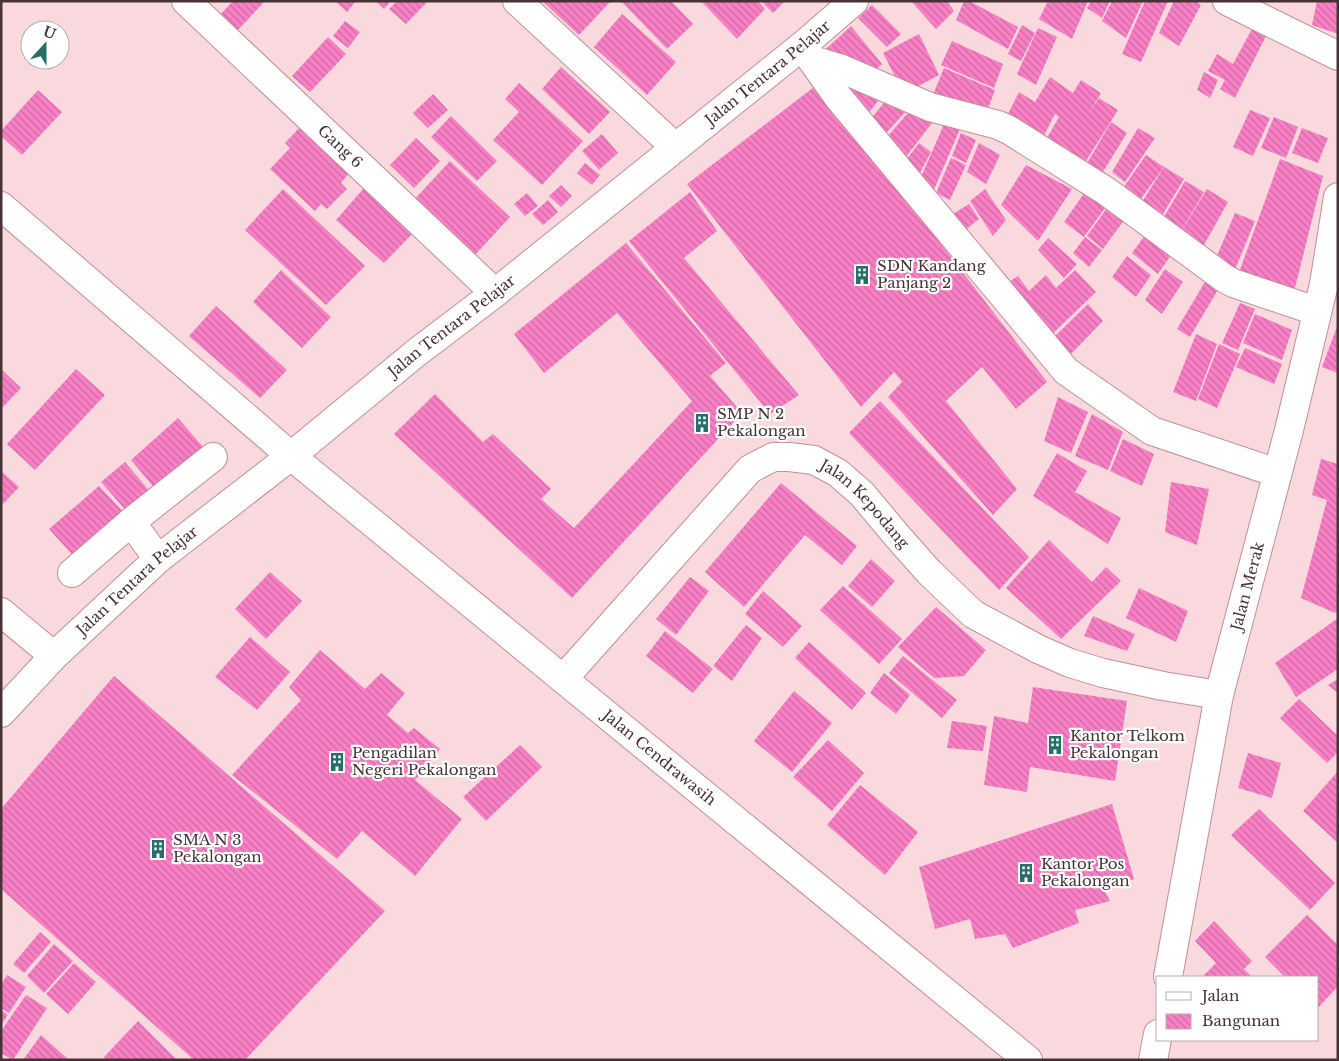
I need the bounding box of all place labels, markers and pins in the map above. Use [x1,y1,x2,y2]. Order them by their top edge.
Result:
place label: SDN Kandang Panjang 2 [877,256,987,292]
building icon: SDN Kandang Panjang 2 [851,264,873,286]
place label: SMP N 2 Pekalongan [717,404,806,440]
building icon: SMP N 2 Pekalongan [691,412,713,434]
place label: Kantor Telkom Pekalongan [1070,726,1185,762]
building icon: Kantor Telkom Pekalongan [1044,734,1066,756]
place label: Pengadilan Negeri Pekalongan [352,743,496,779]
building icon: Pengadilan Negeri Pekalongan [326,751,348,773]
place label: SMA N 3 Pekalongan [173,830,262,866]
building icon: SMA N 3 Pekalongan [147,838,169,860]
place label: Kantor Pos Pekalongan [1041,854,1130,890]
building icon: Kantor Pos Pekalongan [1015,862,1037,884]

